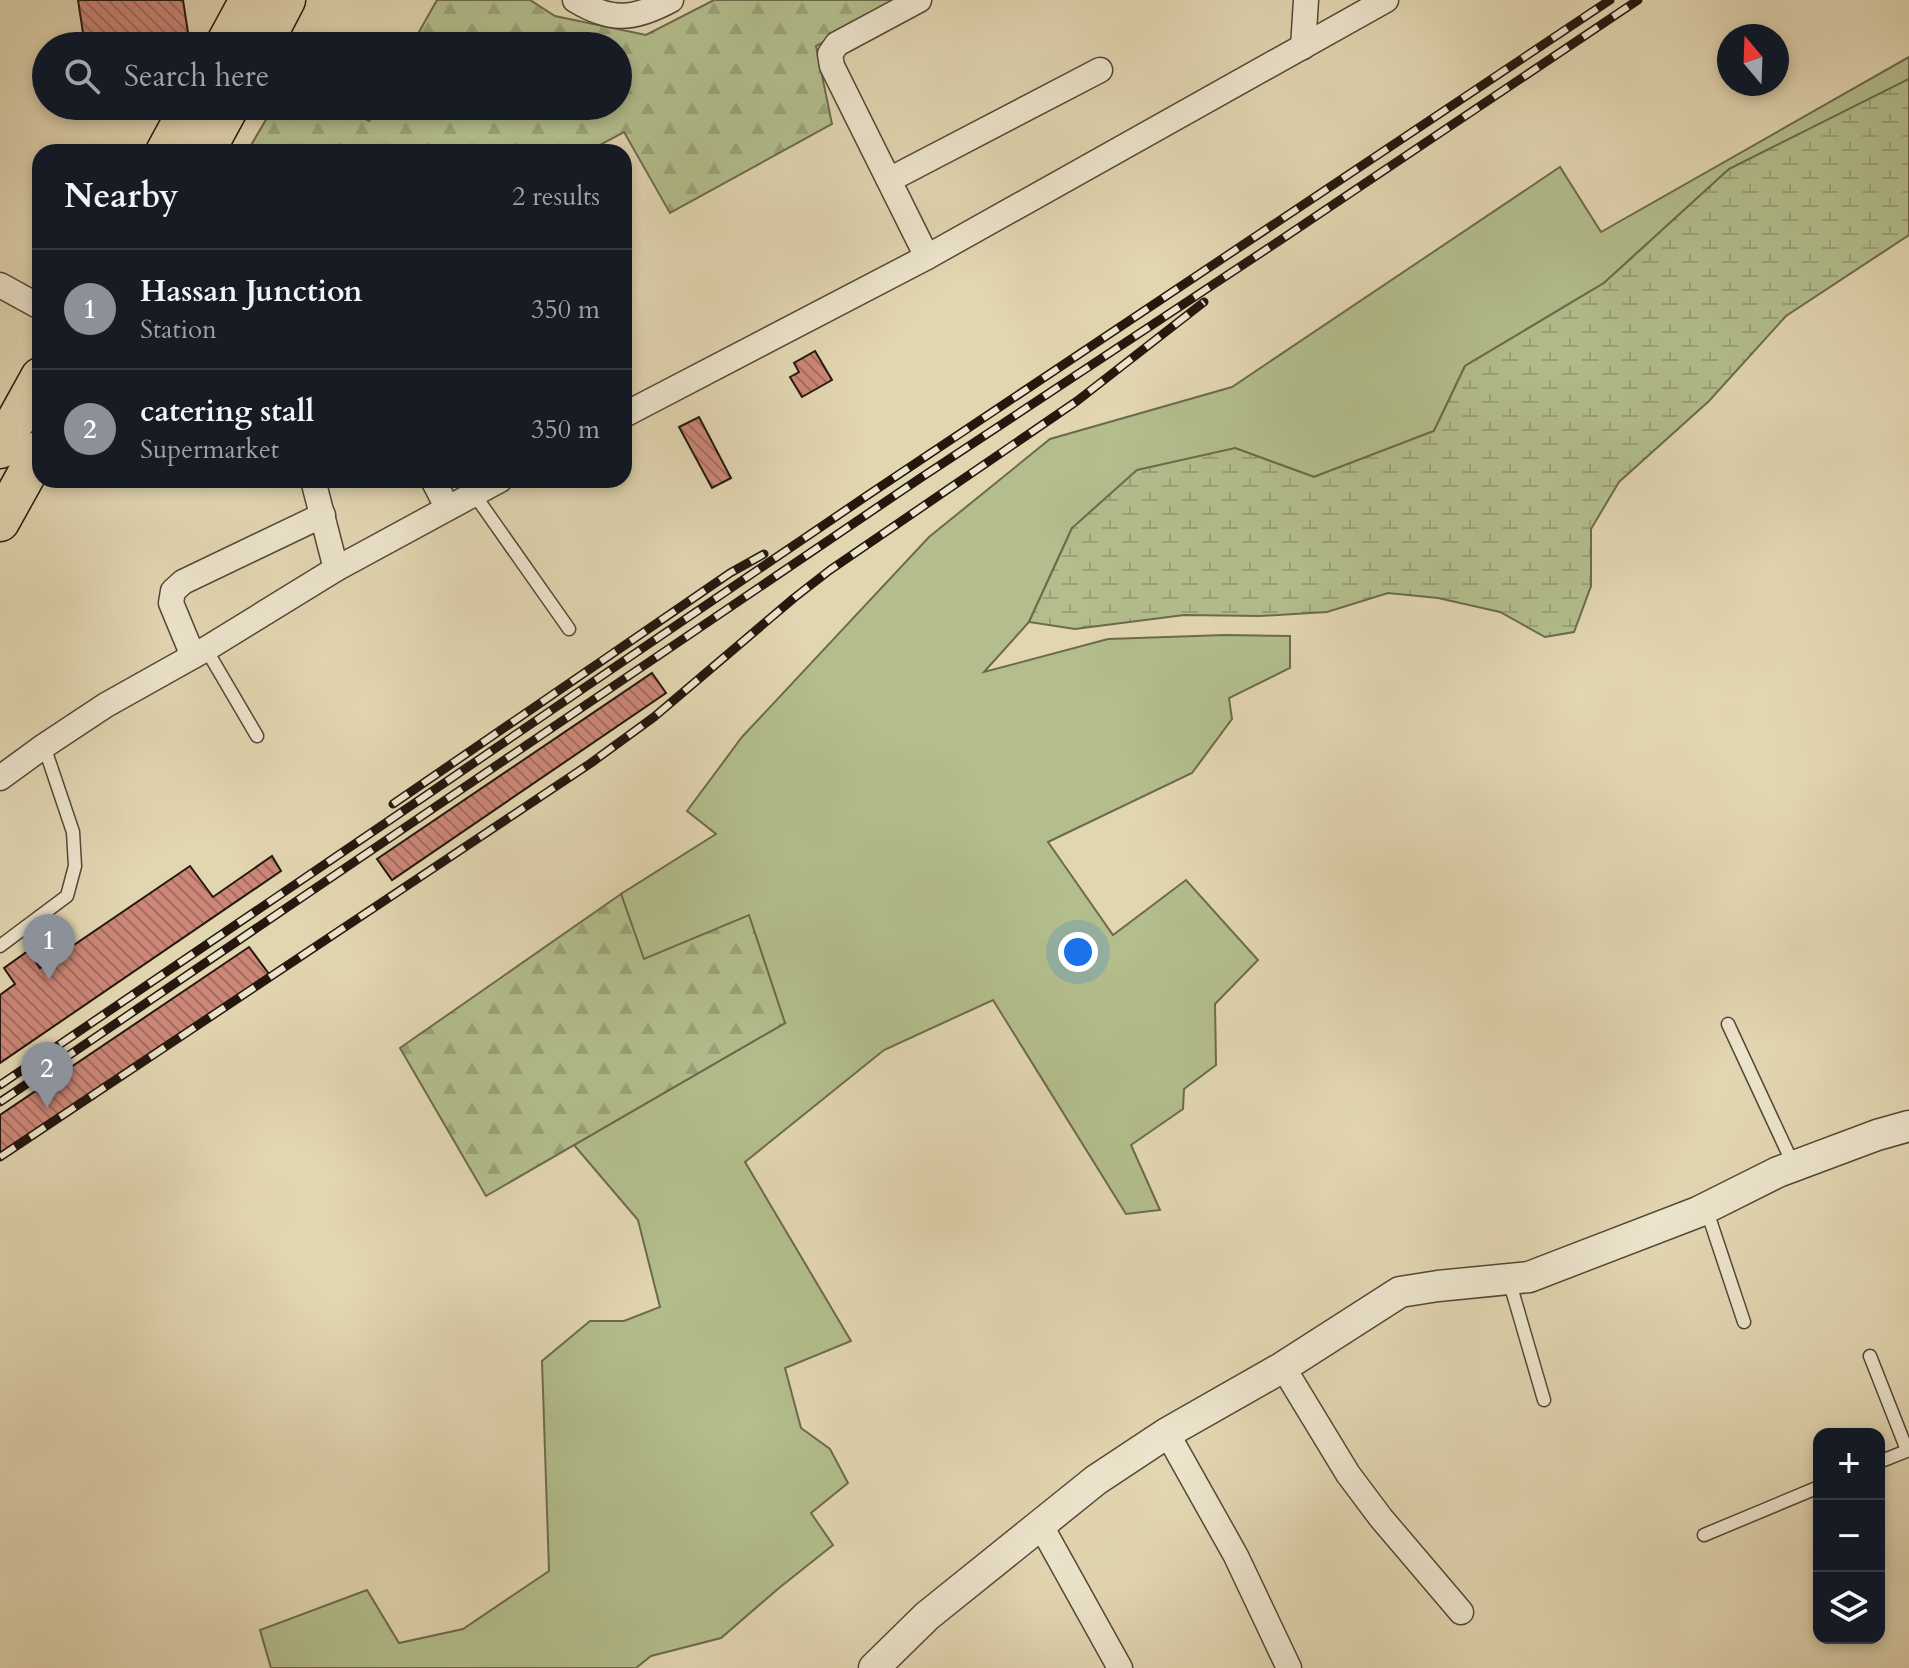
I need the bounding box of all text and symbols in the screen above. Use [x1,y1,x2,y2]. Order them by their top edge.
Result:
north arrow [1717,24,1789,96]
search box [32,32,632,120]
icon: search [60,54,104,98]
text: Search here [124,56,269,97]
text: Nearby [64,173,179,219]
text: 2 results [512,179,600,214]
text: Hassan Junction [140,271,362,312]
text: 1 [83,292,97,327]
text: 350 m [531,292,600,327]
text: Station [140,312,217,347]
text: catering stall [140,391,314,432]
text: 2 [83,412,97,447]
text: 350 m [531,412,600,447]
text: Supermarket [140,432,279,467]
pin: 1 [23,914,75,980]
your location [1058,932,1098,972]
pin: 2 [21,1042,73,1108]
map controls [1813,1428,1885,1644]
button: + [1813,1428,1885,1500]
button: − [1813,1500,1885,1572]
button: layers [1813,1572,1885,1644]

